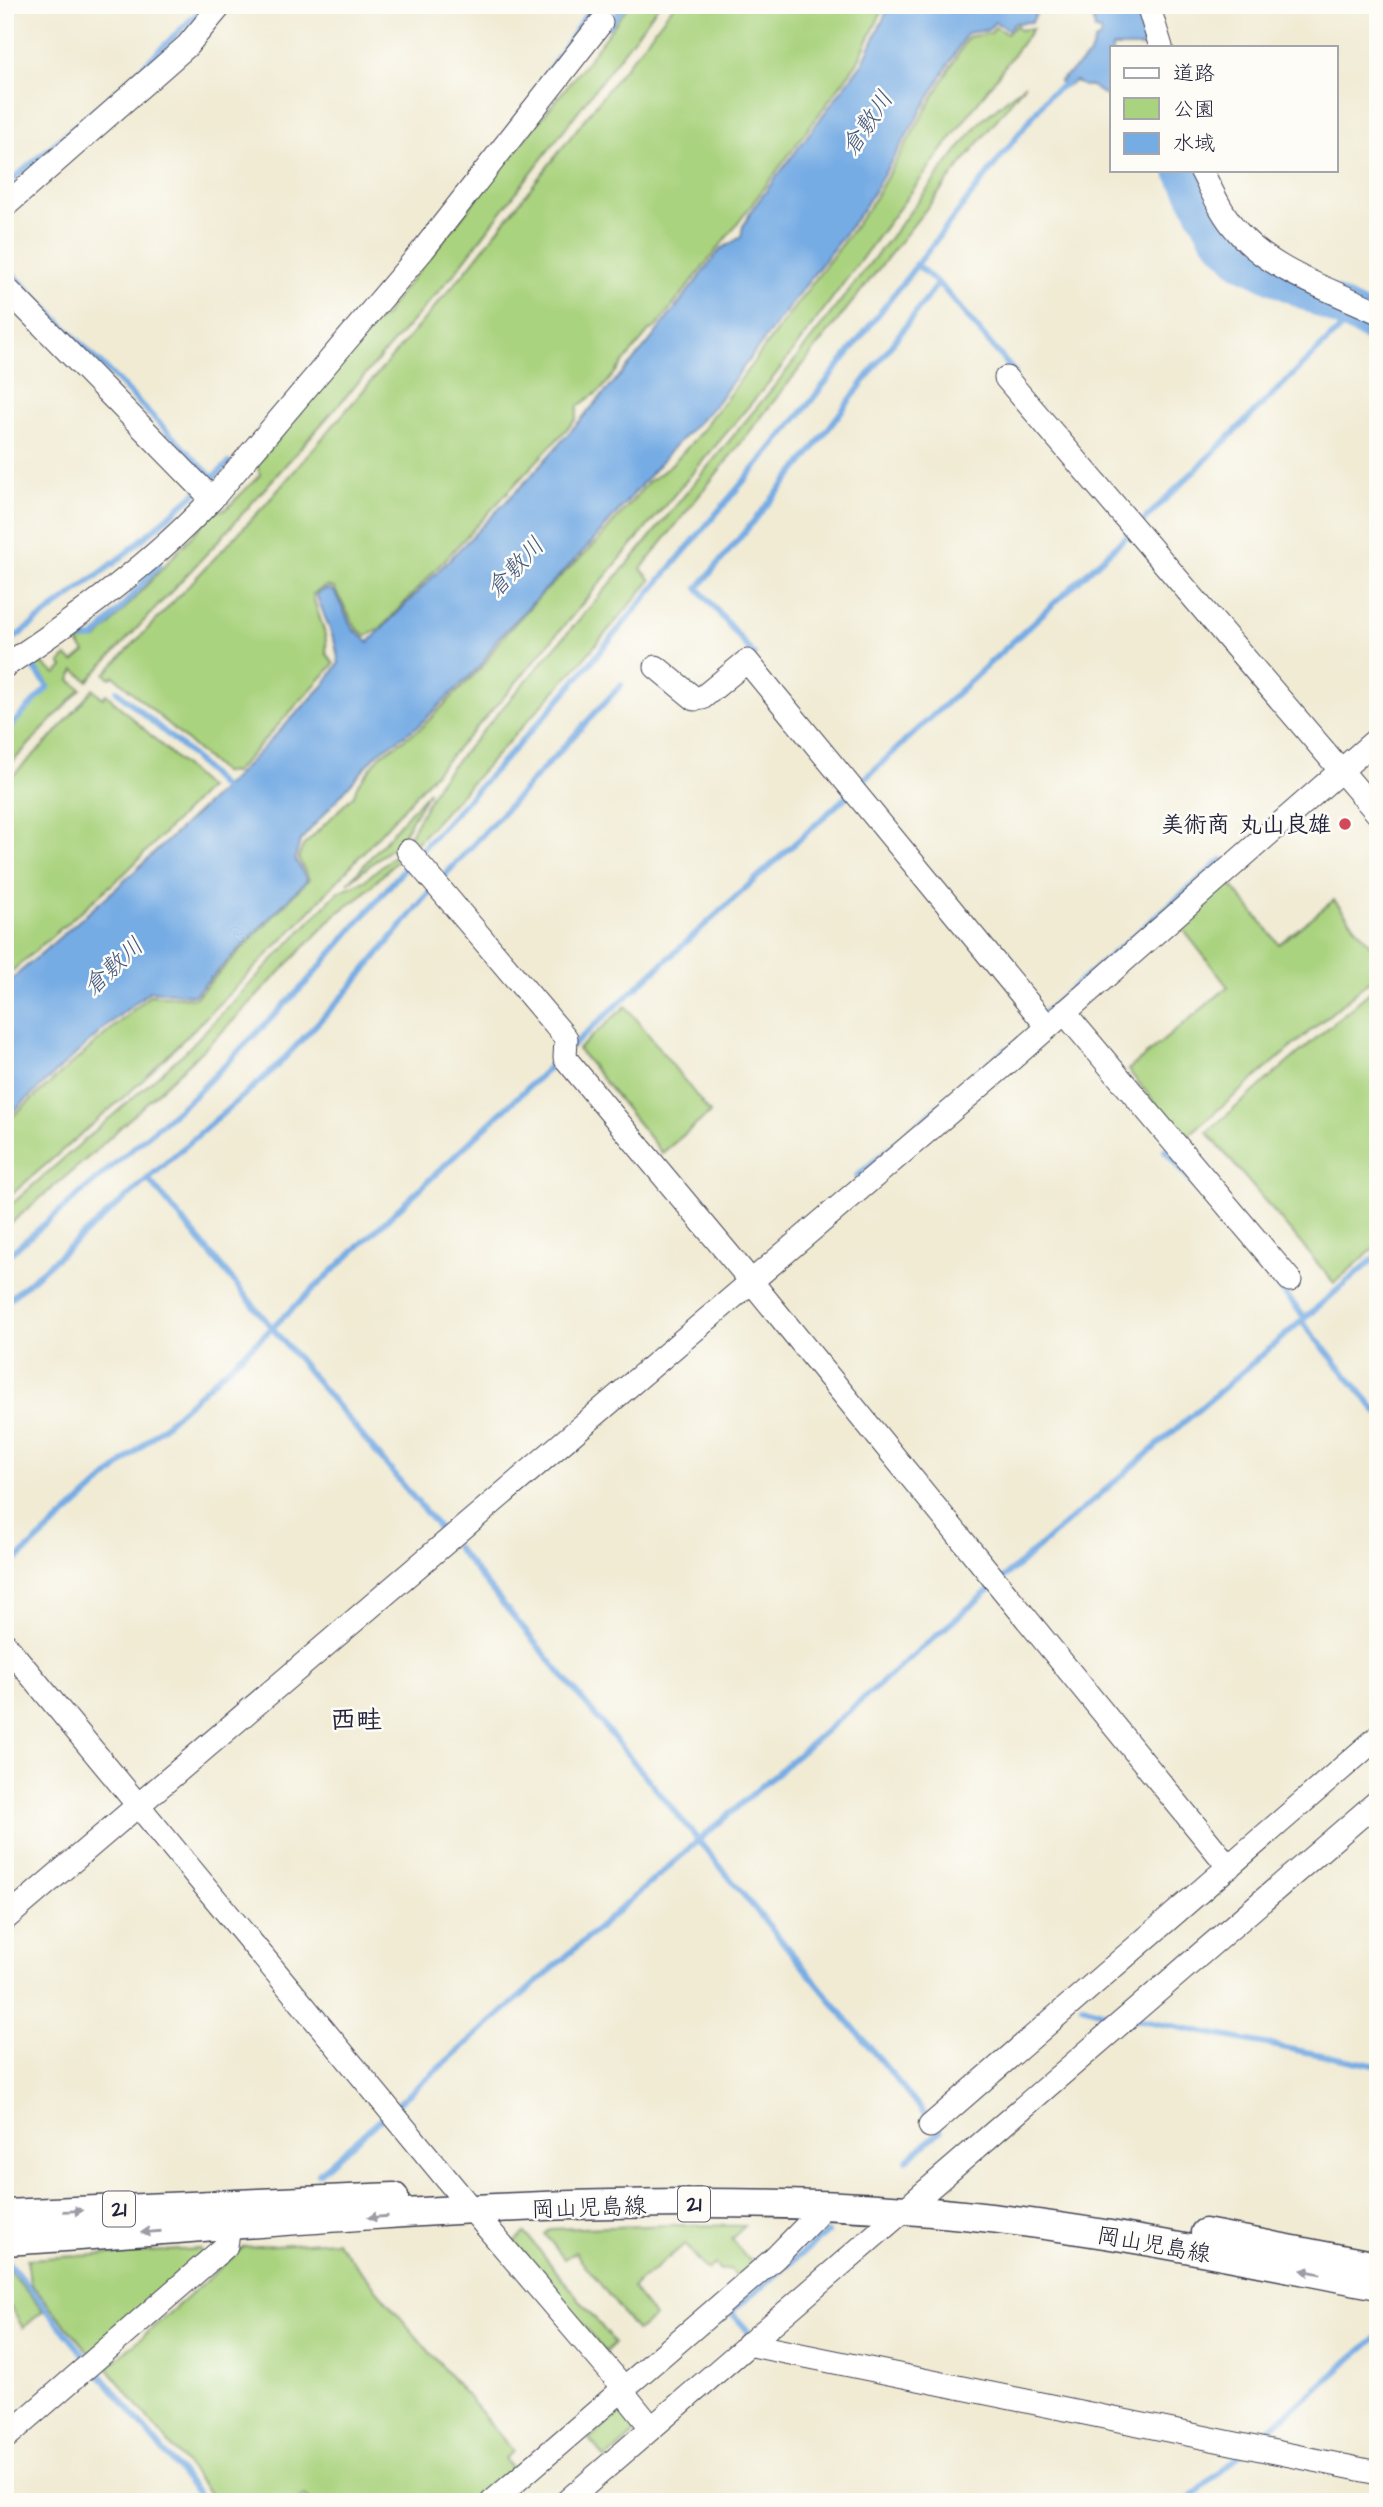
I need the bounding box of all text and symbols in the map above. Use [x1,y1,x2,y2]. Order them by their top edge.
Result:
legend [1110,46,1338,172]
text: 道路 [1173,59,1215,88]
water label: 倉敷川 [834,84,902,163]
text: 公園 [1173,95,1215,124]
text: 水域 [1173,129,1215,158]
water label: 倉敷川 [479,530,553,606]
place label: 美術商 丸山良雄 [1161,809,1331,841]
marker: 美術商 丸山良雄 [1337,816,1353,832]
water label: 倉敷川 [76,930,152,1004]
district label: 西畦 [330,1702,382,1738]
road number: 21 [678,2186,710,2222]
street label: 岡山児島線 [531,2190,647,2226]
road number: 21 [103,2192,135,2226]
one-way arrow [63,2205,85,2216]
one-way arrow [367,2212,389,2223]
street label: 岡山児島線 [1094,2219,1213,2271]
one-way arrow [140,2227,162,2238]
one-way arrow [1300,2267,1322,2278]

